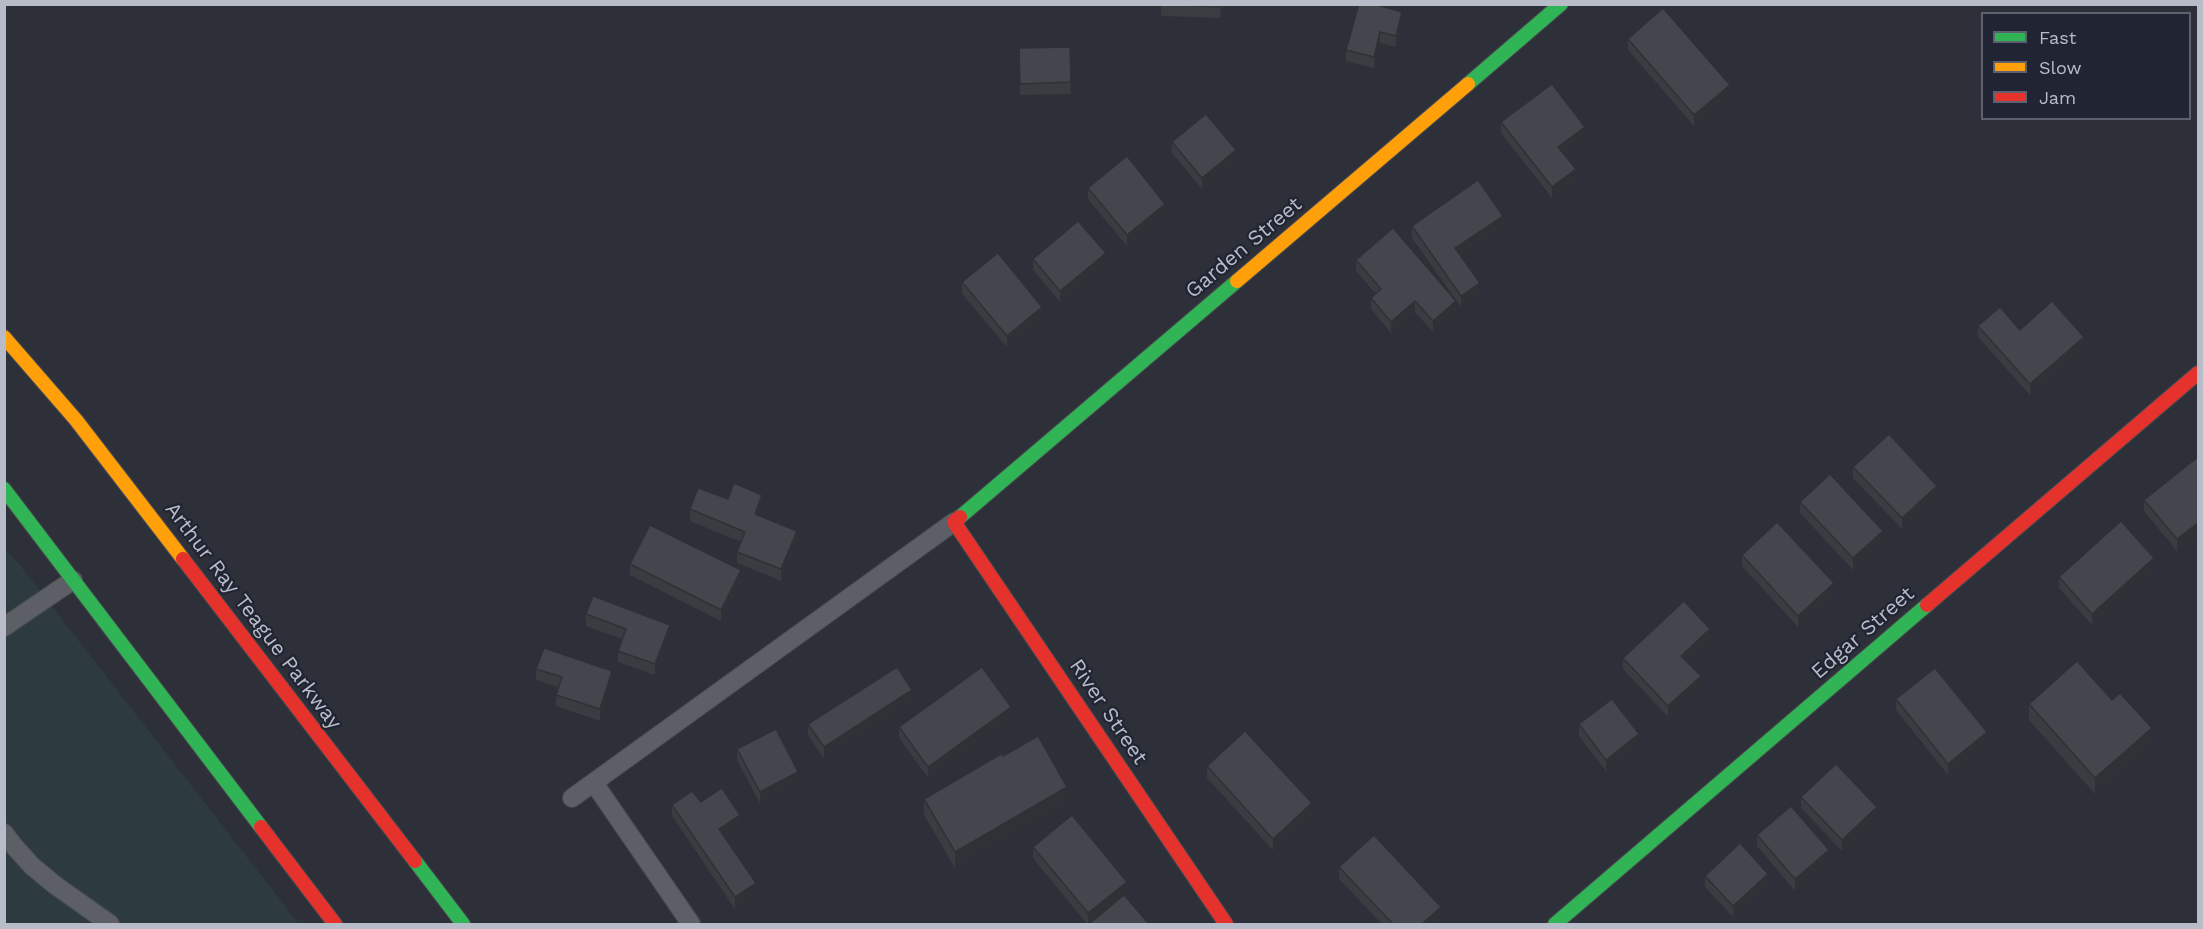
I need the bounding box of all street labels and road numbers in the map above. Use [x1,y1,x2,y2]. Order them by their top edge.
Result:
street label: Garden Street [1181,192,1307,304]
street label: Arthur Ray Teague Parkway [159,497,347,735]
street label: Edgar Street [1806,581,1920,685]
street label: River Street [1064,655,1152,769]

